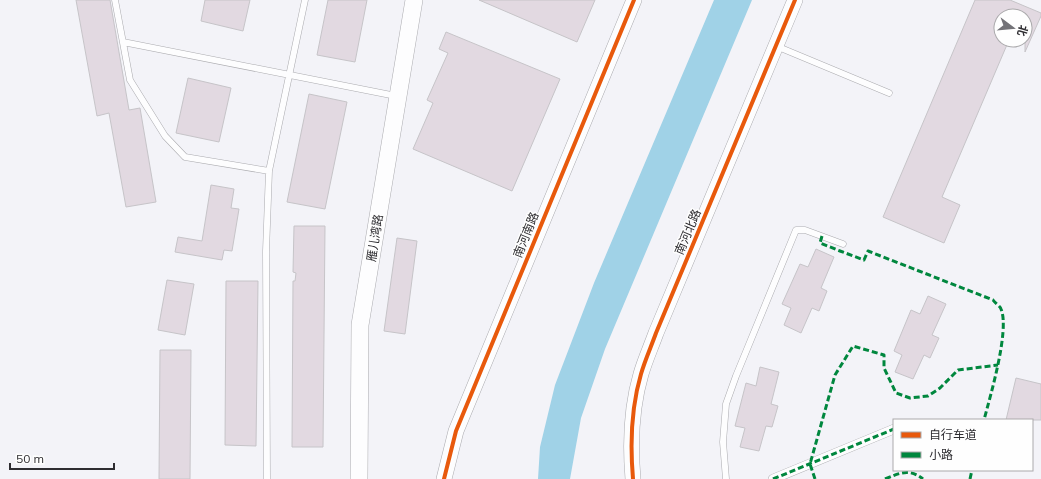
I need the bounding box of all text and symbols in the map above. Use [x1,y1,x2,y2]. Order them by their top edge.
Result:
north arrow [993,8,1033,48]
text: 北 [1014,24,1031,38]
street label: 南河北路 [671,207,704,257]
street label: 南河南路 [510,210,541,260]
street label: 雁儿湾路 [363,213,386,263]
legend [893,419,1033,471]
text: 自行车道 [929,427,977,442]
scale bar [10,445,114,471]
text: 小路 [929,447,953,462]
text: 50 m [16,451,44,466]

